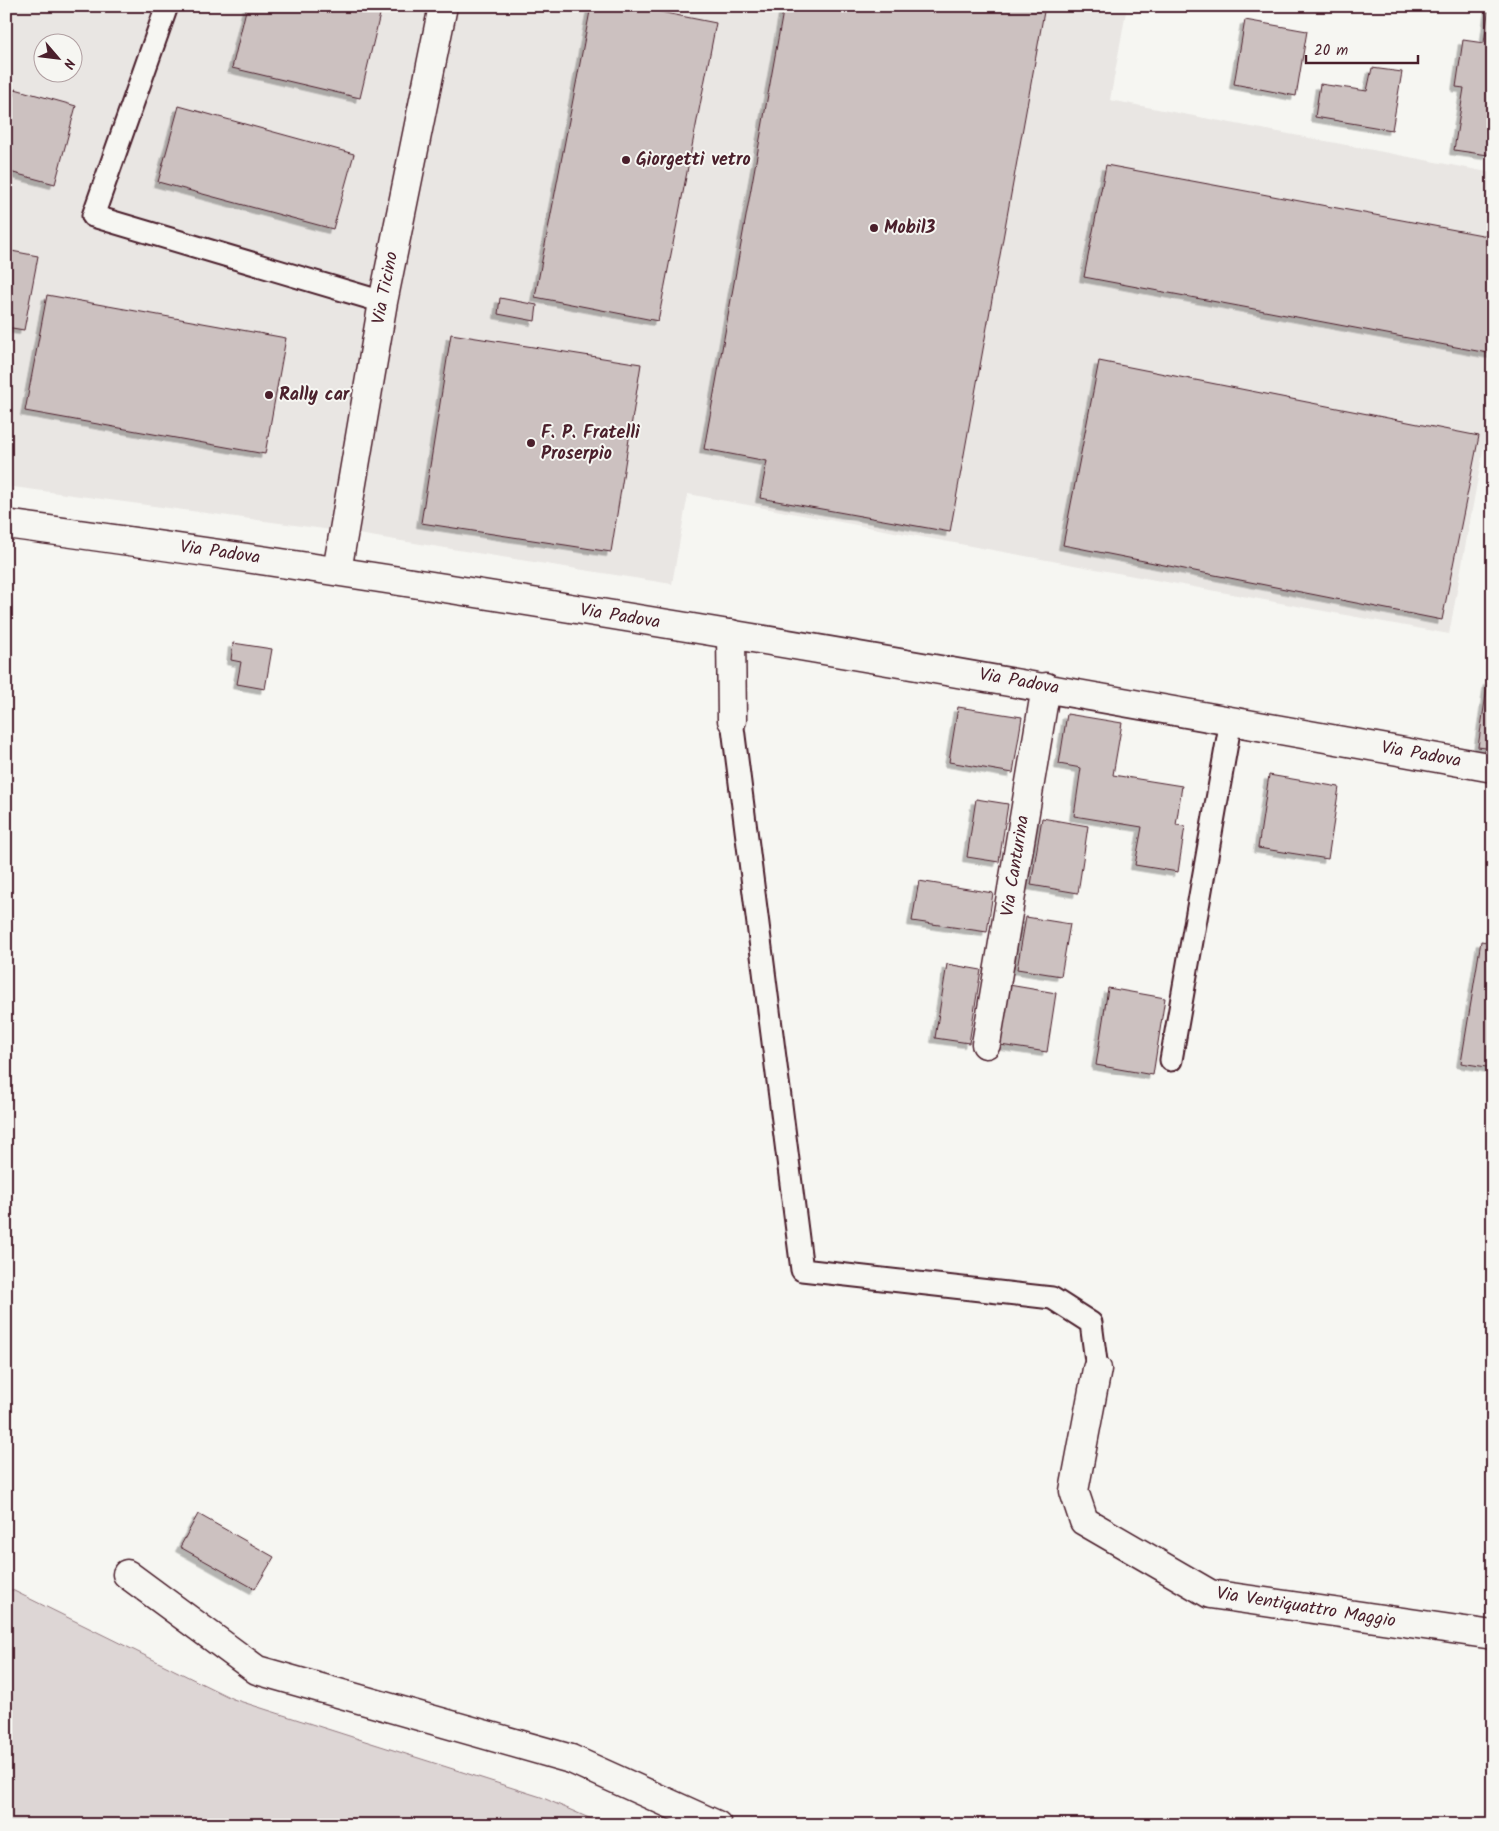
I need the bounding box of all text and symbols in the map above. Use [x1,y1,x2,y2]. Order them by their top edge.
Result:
north arrow [32,32,82,82]
scale bar [1306,32,1419,64]
text: 20 m [1314,39,1348,63]
text: N [57,55,80,73]
place label: Giorgetti vetro [636,146,751,175]
marker: Giorgetti vetro [620,154,632,166]
place label: Mobil3 [884,214,935,243]
marker: Mobil3 [868,222,880,234]
street label: Via Ticino [365,249,407,327]
place label: Rally car [279,381,351,410]
marker: Rally car [263,389,275,401]
place label: F. P. Fratelli Proserpio [541,419,640,469]
marker: F. P. Fratelli Proserpio [525,437,537,449]
street label: Via Padova [178,533,262,573]
street label: Via Padova [578,596,662,638]
street label: Via Padova [977,661,1061,703]
street label: Via Padova [1379,734,1463,776]
street label: Via Canturina [994,813,1038,919]
street label: Via Ventiquattro Maggio [1214,1580,1398,1636]

